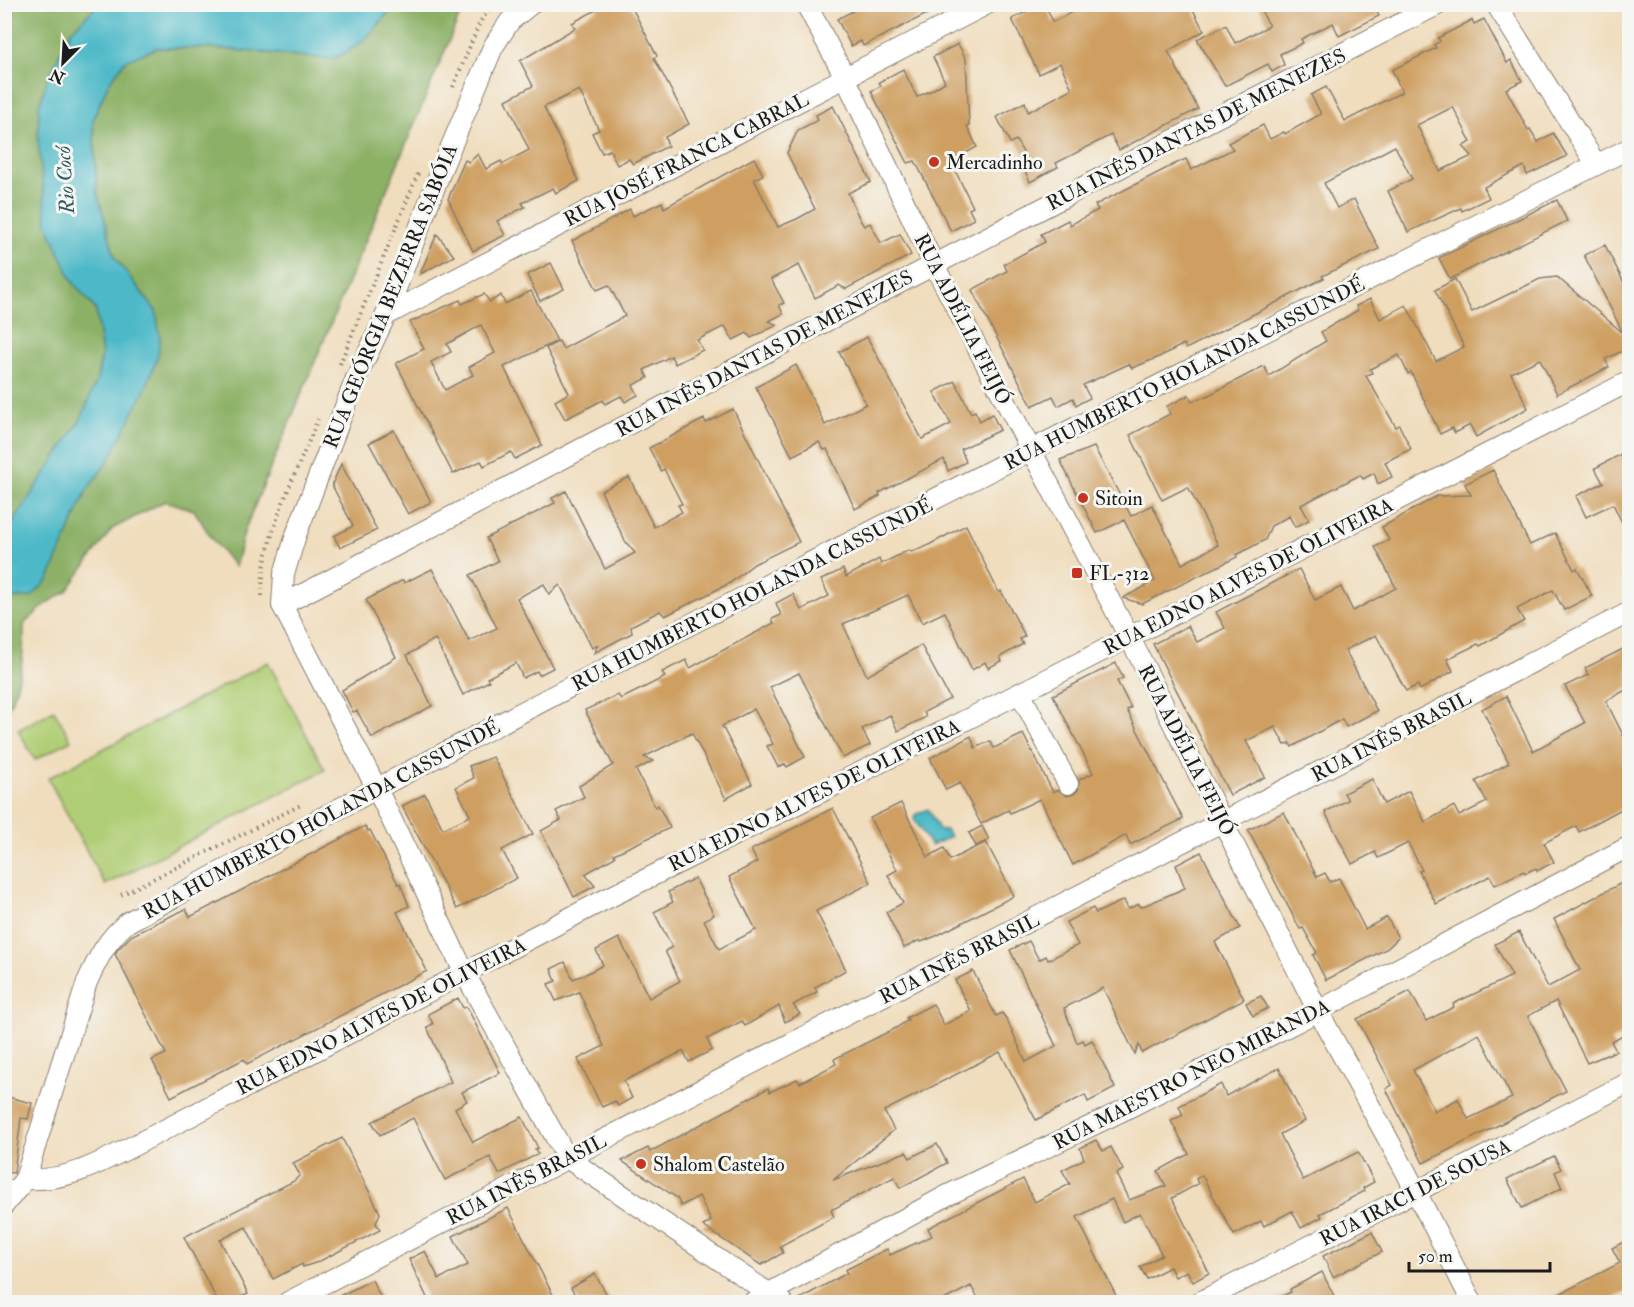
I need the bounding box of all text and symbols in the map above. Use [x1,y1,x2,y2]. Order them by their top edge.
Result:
north arrow [33,33,93,93]
street label: RUA INÊS DANTAS DE MENEZES [1042,42,1350,216]
text: N [46,63,69,88]
street label: RUA JOSÉ FRANCA CABRAL [559,86,813,232]
street label: RUA GEÓRGIA BEZERRA SABÓIA [317,140,463,452]
water label: Rio Cocó [50,144,81,216]
place label: Mercadinho [946,150,1043,175]
marker: Mercadinho [927,155,941,169]
street label: RUA ADÉLIA FEIJÓ [909,229,1017,409]
street label: RUA INÊS DANTAS DE MENEZES [611,263,917,443]
street label: RUA HUMBERTO HOLANDA CASSUNDÉ [999,270,1369,476]
place label: Sitoin [1095,486,1143,511]
street label: RUA HUMBERTO HOLANDA CASSUNDÉ [567,491,937,697]
marker: Sitoin [1076,491,1090,505]
street label: RUA EDNO ALVES DE OLIVEIRA [1099,492,1398,661]
place label: FL-312 [1089,561,1149,586]
marker: FL-312 [1070,566,1084,580]
street label: RUA ADÉLIA FEIJÓ [1133,660,1241,840]
street label: RUA INÊS BRASIL [1307,684,1476,788]
street label: RUA HUMBERTO HOLANDA CASSUNDÉ [138,713,504,925]
street label: RUA EDNO ALVES DE OLIVEIRA [664,714,965,877]
street label: RUA INÊS BRASIL [875,906,1044,1010]
street label: RUA EDNO ALVES DE OLIVEIRA [232,932,531,1101]
street label: RUA MAESTRO NEO MIRANDA [1049,993,1334,1155]
street label: RUA INÊS BRASIL [442,1127,611,1231]
street label: RUA IRACI DE SOUSA [1315,1133,1515,1252]
place label: Shalom Castelão [653,1152,785,1177]
marker: Shalom Castelão [634,1157,648,1171]
scale bar [1409,1235,1550,1273]
text: 50 m [1418,1245,1453,1268]

